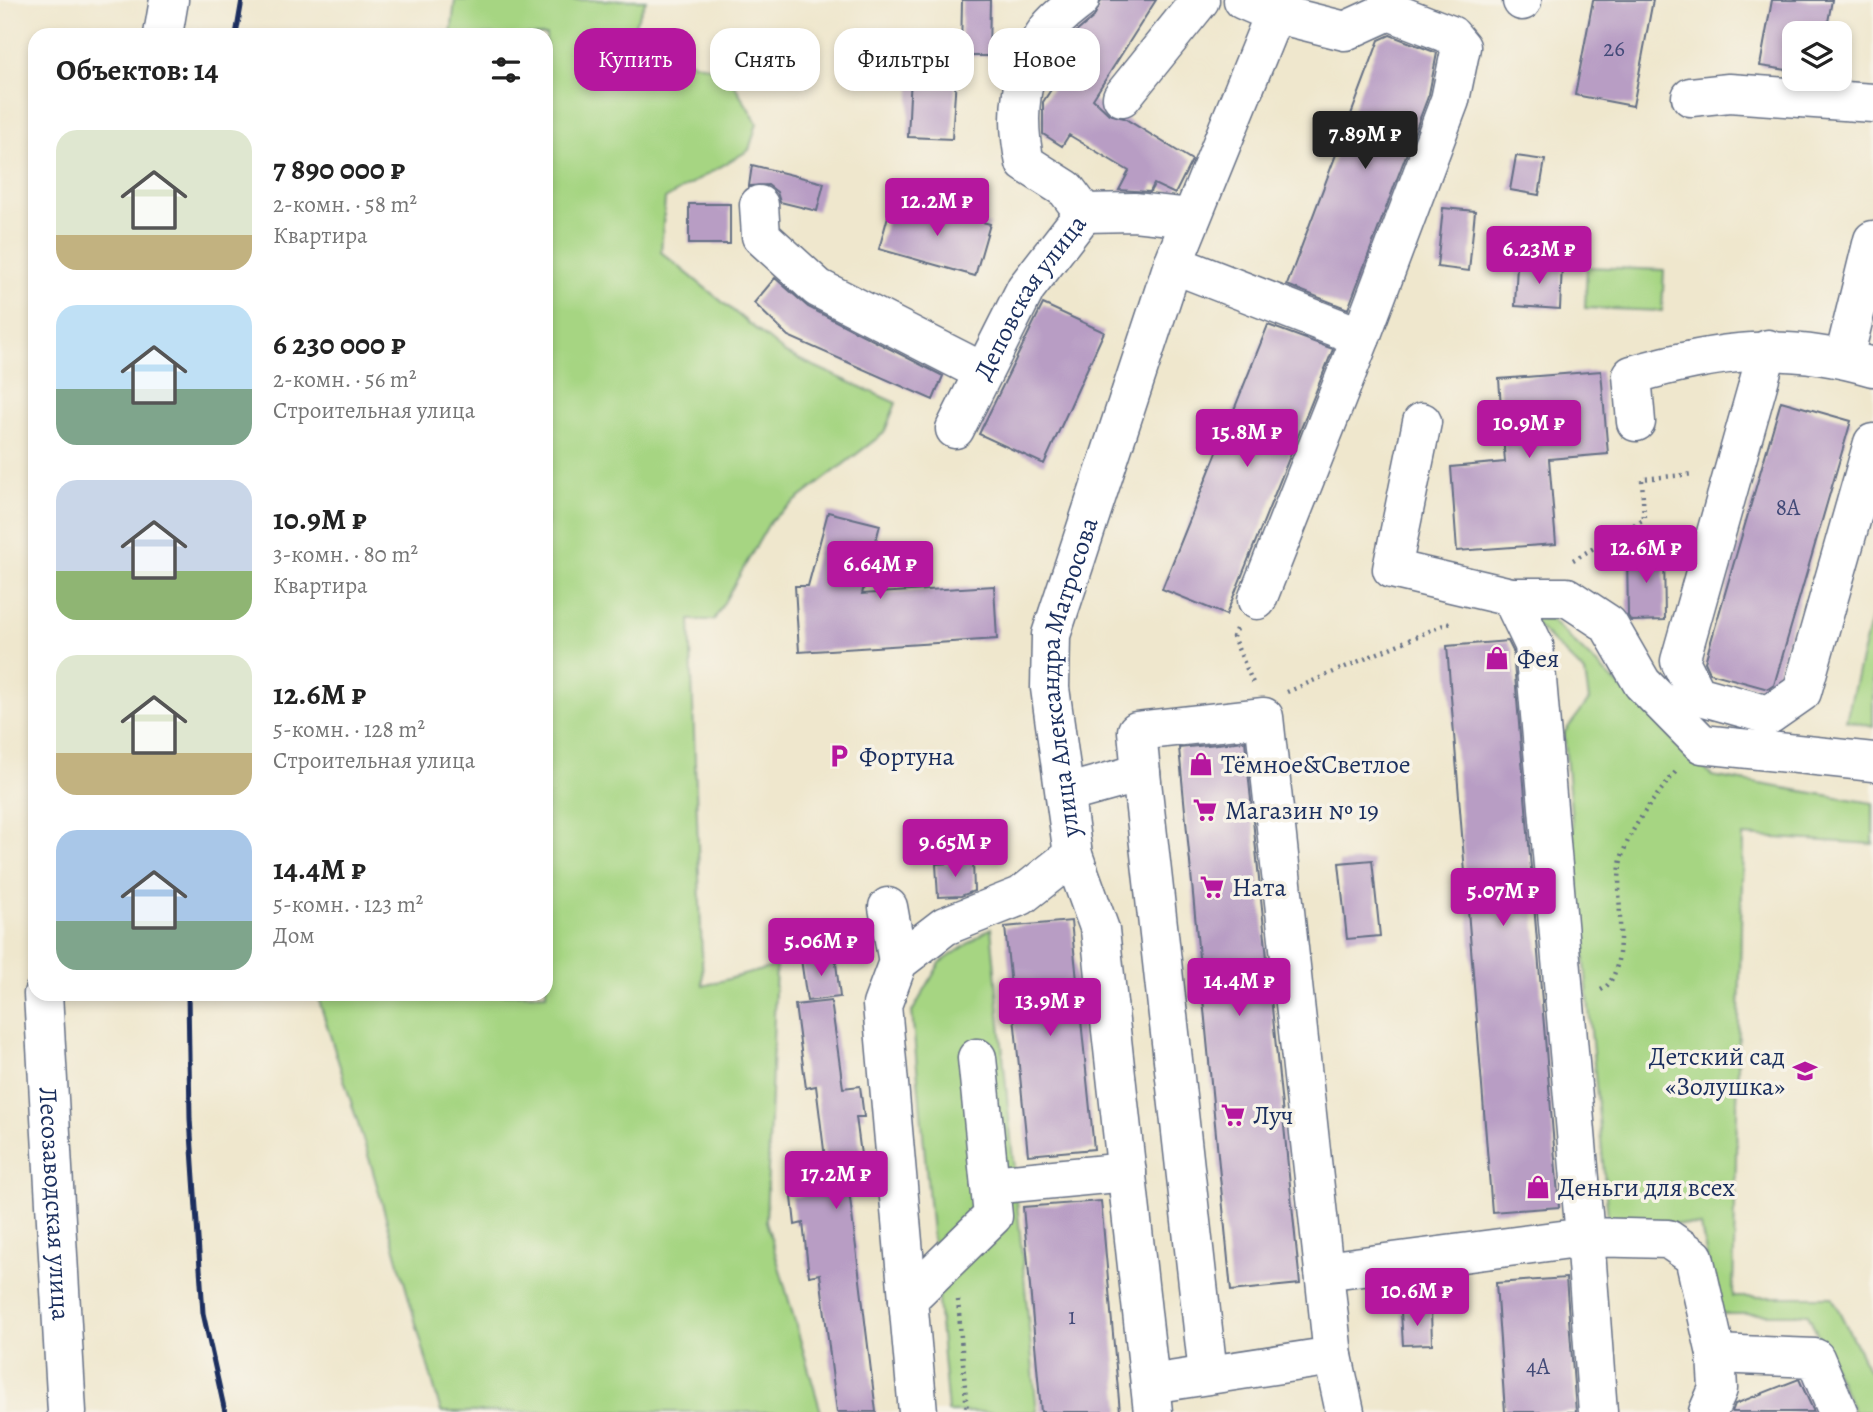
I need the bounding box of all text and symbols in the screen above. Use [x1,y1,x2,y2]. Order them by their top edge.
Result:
map controls [1782,21,1852,91]
button: layers [1782,21,1852,91]
chip: Купить [574,28,696,91]
chip: Снять [710,28,820,91]
chip: Фильтры [834,28,974,91]
chip: Новое [988,28,1100,91]
house number: 26 [1603,33,1625,64]
text: Объектов: 14 [56,50,218,90]
icon: filters [487,51,525,89]
pin: 7.89M ₽ [1300,111,1430,171]
text: 7.89M ₽ [1329,118,1401,149]
text: 7 890 000 ₽ [273,149,405,189]
icon: home [112,158,196,242]
pin: 12.2M ₽ [872,178,1002,238]
text: 12.2M ₽ [901,185,973,216]
text: 2-комн. · 58 m² [273,189,417,220]
street label: Деповская улица [966,207,1095,386]
text: Квартира [273,220,368,251]
pin: 6.23M ₽ [1474,226,1604,286]
text: 6.23M ₽ [1502,233,1576,264]
text: 6 230 000 ₽ [273,324,406,364]
icon: home [112,333,196,417]
text: 2-комн. · 56 m² [273,364,417,395]
text: Строительная улица [273,395,475,426]
pin: 10.9M ₽ [1464,400,1594,460]
text: 10.9M ₽ [1493,407,1565,438]
pin: 15.8M ₽ [1182,410,1312,469]
text: 15.8M ₽ [1212,416,1282,447]
house number: 8А [1776,492,1801,523]
text: 10.9M ₽ [273,499,367,539]
icon: home [112,508,196,592]
street label: улица Александра Матросова [1033,513,1107,841]
pin: 12.6M ₽ [1581,526,1711,585]
text: 12.6M ₽ [1610,532,1682,563]
text: 3-комн. · 80 m² [273,539,418,570]
pin: 6.64M ₽ [815,542,945,601]
text: 6.64M ₽ [843,548,917,579]
text: Квартира [273,570,368,601]
place label: Фея [1517,641,1559,676]
shop icon: Фея [1483,644,1511,672]
text: 12.6M ₽ [273,674,366,714]
icon: home [112,683,196,767]
text: 5-комн. · 128 m² [273,714,425,745]
place label: Фортуна [859,739,955,774]
parking icon: Фортуна [825,742,853,770]
text: Строительная улица [273,745,475,776]
place label: Тёмное&Светлое [1221,747,1411,782]
shop icon: Тёмное&Светлое [1187,750,1215,778]
place label: Магазин № 19 [1225,793,1379,828]
supermarket icon: Магазин № 19 [1191,796,1219,824]
pin: 9.65M ₽ [890,820,1020,879]
text: 9.65M ₽ [919,826,991,857]
text: 14.4M ₽ [273,849,366,889]
icon: home [112,858,196,942]
pin: 5.07M ₽ [1438,869,1568,928]
place label: Ната [1232,870,1287,905]
supermarket icon: Ната [1198,873,1226,901]
text: 5.07M ₽ [1467,875,1539,906]
text: 5-комн. · 123 m² [273,889,423,920]
pin: 5.06M ₽ [756,918,886,978]
text: Дом [273,920,315,951]
text: 5.06M ₽ [784,925,858,956]
pin: 14.4M ₽ [1174,958,1304,1018]
text: 14.4M ₽ [1203,965,1275,996]
pin: 13.9M ₽ [985,978,1115,1038]
text: 13.9M ₽ [1015,985,1085,1016]
place label: Детский сад «Золушка» [1649,1039,1785,1104]
school or university icon: Детский сад «Золушка» [1791,1057,1819,1085]
street label: Лесозаводская улица [30,1086,79,1322]
place label: Луч [1253,1098,1293,1133]
supermarket icon: Луч [1219,1101,1247,1129]
pin: 17.2M ₽ [771,1152,901,1211]
text: 17.2M ₽ [801,1158,871,1189]
place label: Деньги для всех [1558,1170,1735,1205]
shop icon: Деньги для всех [1524,1173,1552,1201]
pin: 10.6M ₽ [1352,1268,1482,1328]
text: 10.6M ₽ [1381,1275,1453,1306]
house number: 1 [1068,1301,1076,1332]
house number: 4А [1526,1351,1550,1382]

